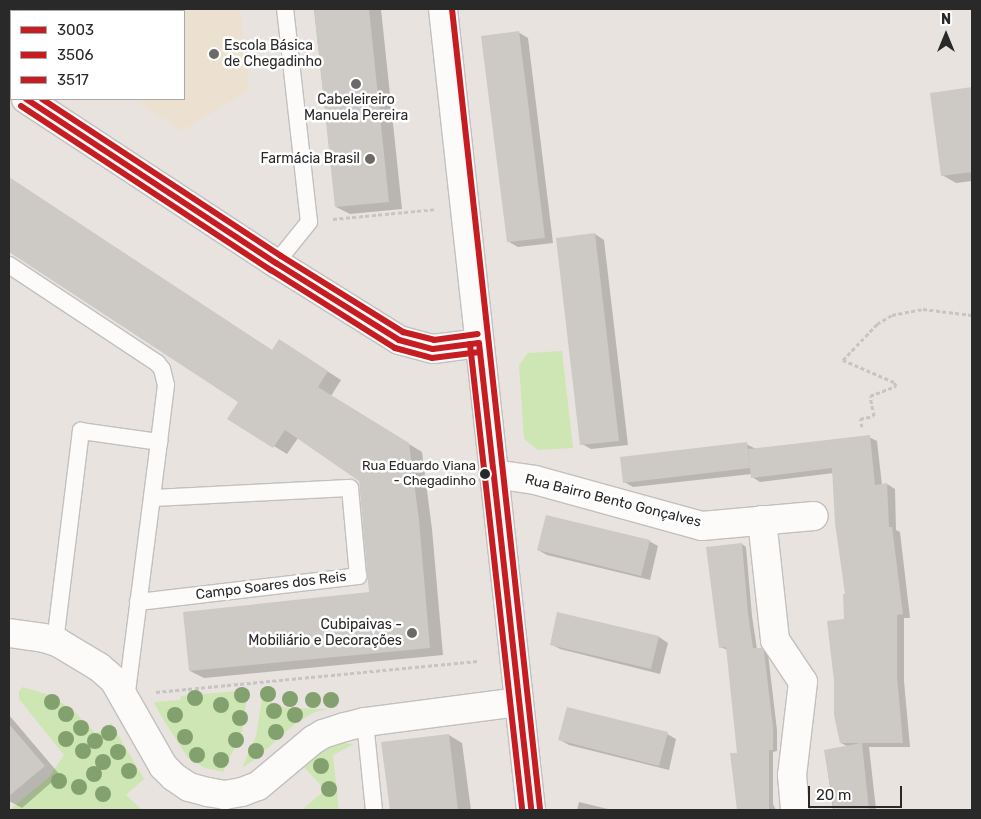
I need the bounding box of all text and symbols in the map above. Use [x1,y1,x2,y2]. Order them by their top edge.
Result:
legend [10,10,185,100]
north arrow [921,10,971,60]
text: N [941,11,951,28]
text: 3003 [57,21,94,39]
place label: Escola Básica de Chegadinho [224,38,322,70]
text: 3506 [57,46,94,64]
marker: Escola Básica de Chegadinho [208,48,220,60]
text: 3517 [57,71,89,89]
marker: Cabeleireiro Manuela Pereira [350,78,362,90]
place label: Cabeleireiro Manuela Pereira [304,92,408,124]
place label: Farmácia Brasil [261,151,360,167]
marker: Farmácia Brasil [364,153,376,165]
place label: Rua Eduardo Viana - Chegadinho [362,459,476,490]
marker: Rua Eduardo Viana - Chegadinho [480,469,490,479]
street label: Rua Bairro Bento Gonçalves [523,471,703,531]
street label: Campo Soares dos Reis [195,568,347,604]
place label: Cubipaivas - Mobiliário e Decorações [248,617,402,650]
marker: Cubipaivas - Mobiliário e Decorações [406,627,418,639]
scale bar [811,776,905,808]
text: 20 m [816,786,851,804]

